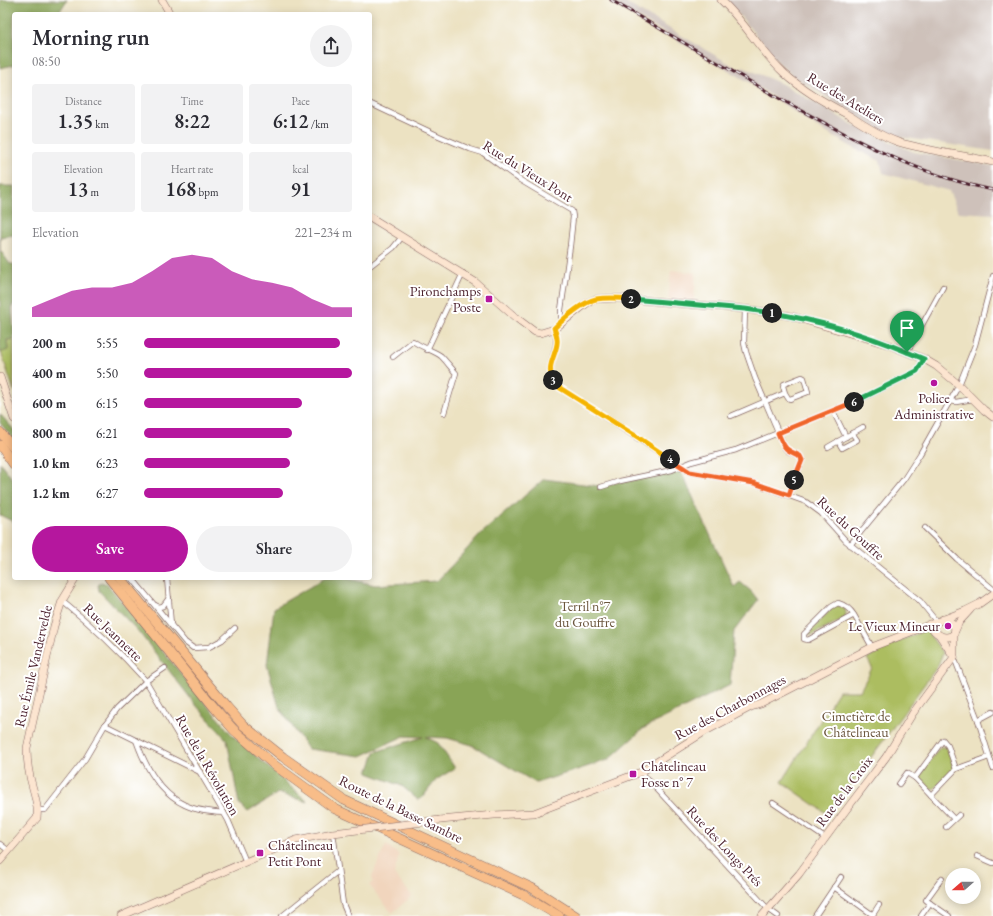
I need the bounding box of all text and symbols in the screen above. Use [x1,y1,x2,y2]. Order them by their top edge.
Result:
text: Morning run [32,23,150,52]
button: share [310,25,352,67]
text: 08:50 [32,53,60,70]
street label: Rue des Ateliers [804,68,888,128]
text: Distance [65,94,102,108]
text: Time [181,94,203,108]
text: Pace [291,94,310,108]
text: 1.35 [58,108,93,134]
text: 8:22 [174,108,210,134]
text: 6:12 [272,108,309,134]
text: km [93,117,109,131]
text: /km [309,117,329,131]
street label: Rue du Vieux Pont [480,136,577,206]
text: Elevation [64,162,103,176]
text: Heart rate [171,162,213,176]
text: kcal [292,162,309,176]
text: 13 [68,176,88,202]
text: 168 [166,176,196,202]
text: 91 [290,176,311,202]
text: m [88,185,99,199]
text: bpm [196,185,218,199]
text: Elevation [32,224,79,241]
text: 221–234 m [295,224,352,241]
place label: Pironchamps Poste [410,282,482,316]
pin: 2 [621,289,641,309]
text: 2 [628,292,634,306]
marker: Pironchamps Poste [484,294,494,304]
pin: 1 [762,303,782,323]
text: 1 [769,306,775,320]
pin [890,311,924,352]
icon: arrive [896,317,918,339]
text: 200 m [32,335,66,352]
text: 5:55 [96,335,118,352]
text: 400 m [32,365,66,382]
text: 5:50 [96,365,118,382]
pin: 3 [543,370,563,390]
text: 3 [550,373,556,387]
marker: Police Administrative [929,378,939,388]
place label: Police Administrative [893,389,975,423]
pin: 6 [844,392,864,412]
text: 600 m [32,395,66,412]
text: 6:15 [96,395,118,412]
text: 6 [851,395,857,409]
text: 800 m [32,425,66,442]
text: 6:21 [96,425,118,442]
pin: 4 [660,449,680,469]
text: 4 [667,452,673,466]
text: 1.0 km [32,455,70,472]
text: 6:23 [96,455,118,472]
pin: 5 [784,470,804,490]
text: 5 [791,473,797,487]
text: 1.2 km [32,485,70,502]
text: 6:27 [96,485,118,502]
street label: Rue du Gouffre [814,492,889,564]
button: Save [32,526,188,572]
button: Share [196,526,352,572]
park label: Terril n°7 du Gouffre [555,597,616,631]
street label: Rue Jeannette [79,599,147,665]
street label: Rue Émile Vandervelde [10,603,56,729]
place label: Le Vieux Mineur [848,617,940,635]
marker: Le Vieux Mineur [943,621,953,631]
street label: Rue des Charbonnages [671,670,789,744]
park label: Cimetière de Châtelineau [822,707,891,741]
street label: Rue de la Révolution [172,711,244,819]
street label: Rue de la Croix [812,752,876,830]
place label: Châtelineau Fosse n° 7 [641,757,707,791]
marker: Châtelineau Fosse n° 7 [628,769,638,779]
street label: Route de la Basse Sambre [336,771,466,847]
street label: Rue des Longs Prés [683,802,767,890]
place label: Châtelineau Petit Pont [268,836,334,870]
marker: Châtelineau Petit Pont [255,848,265,858]
north arrow [945,868,981,904]
map controls [945,868,981,904]

